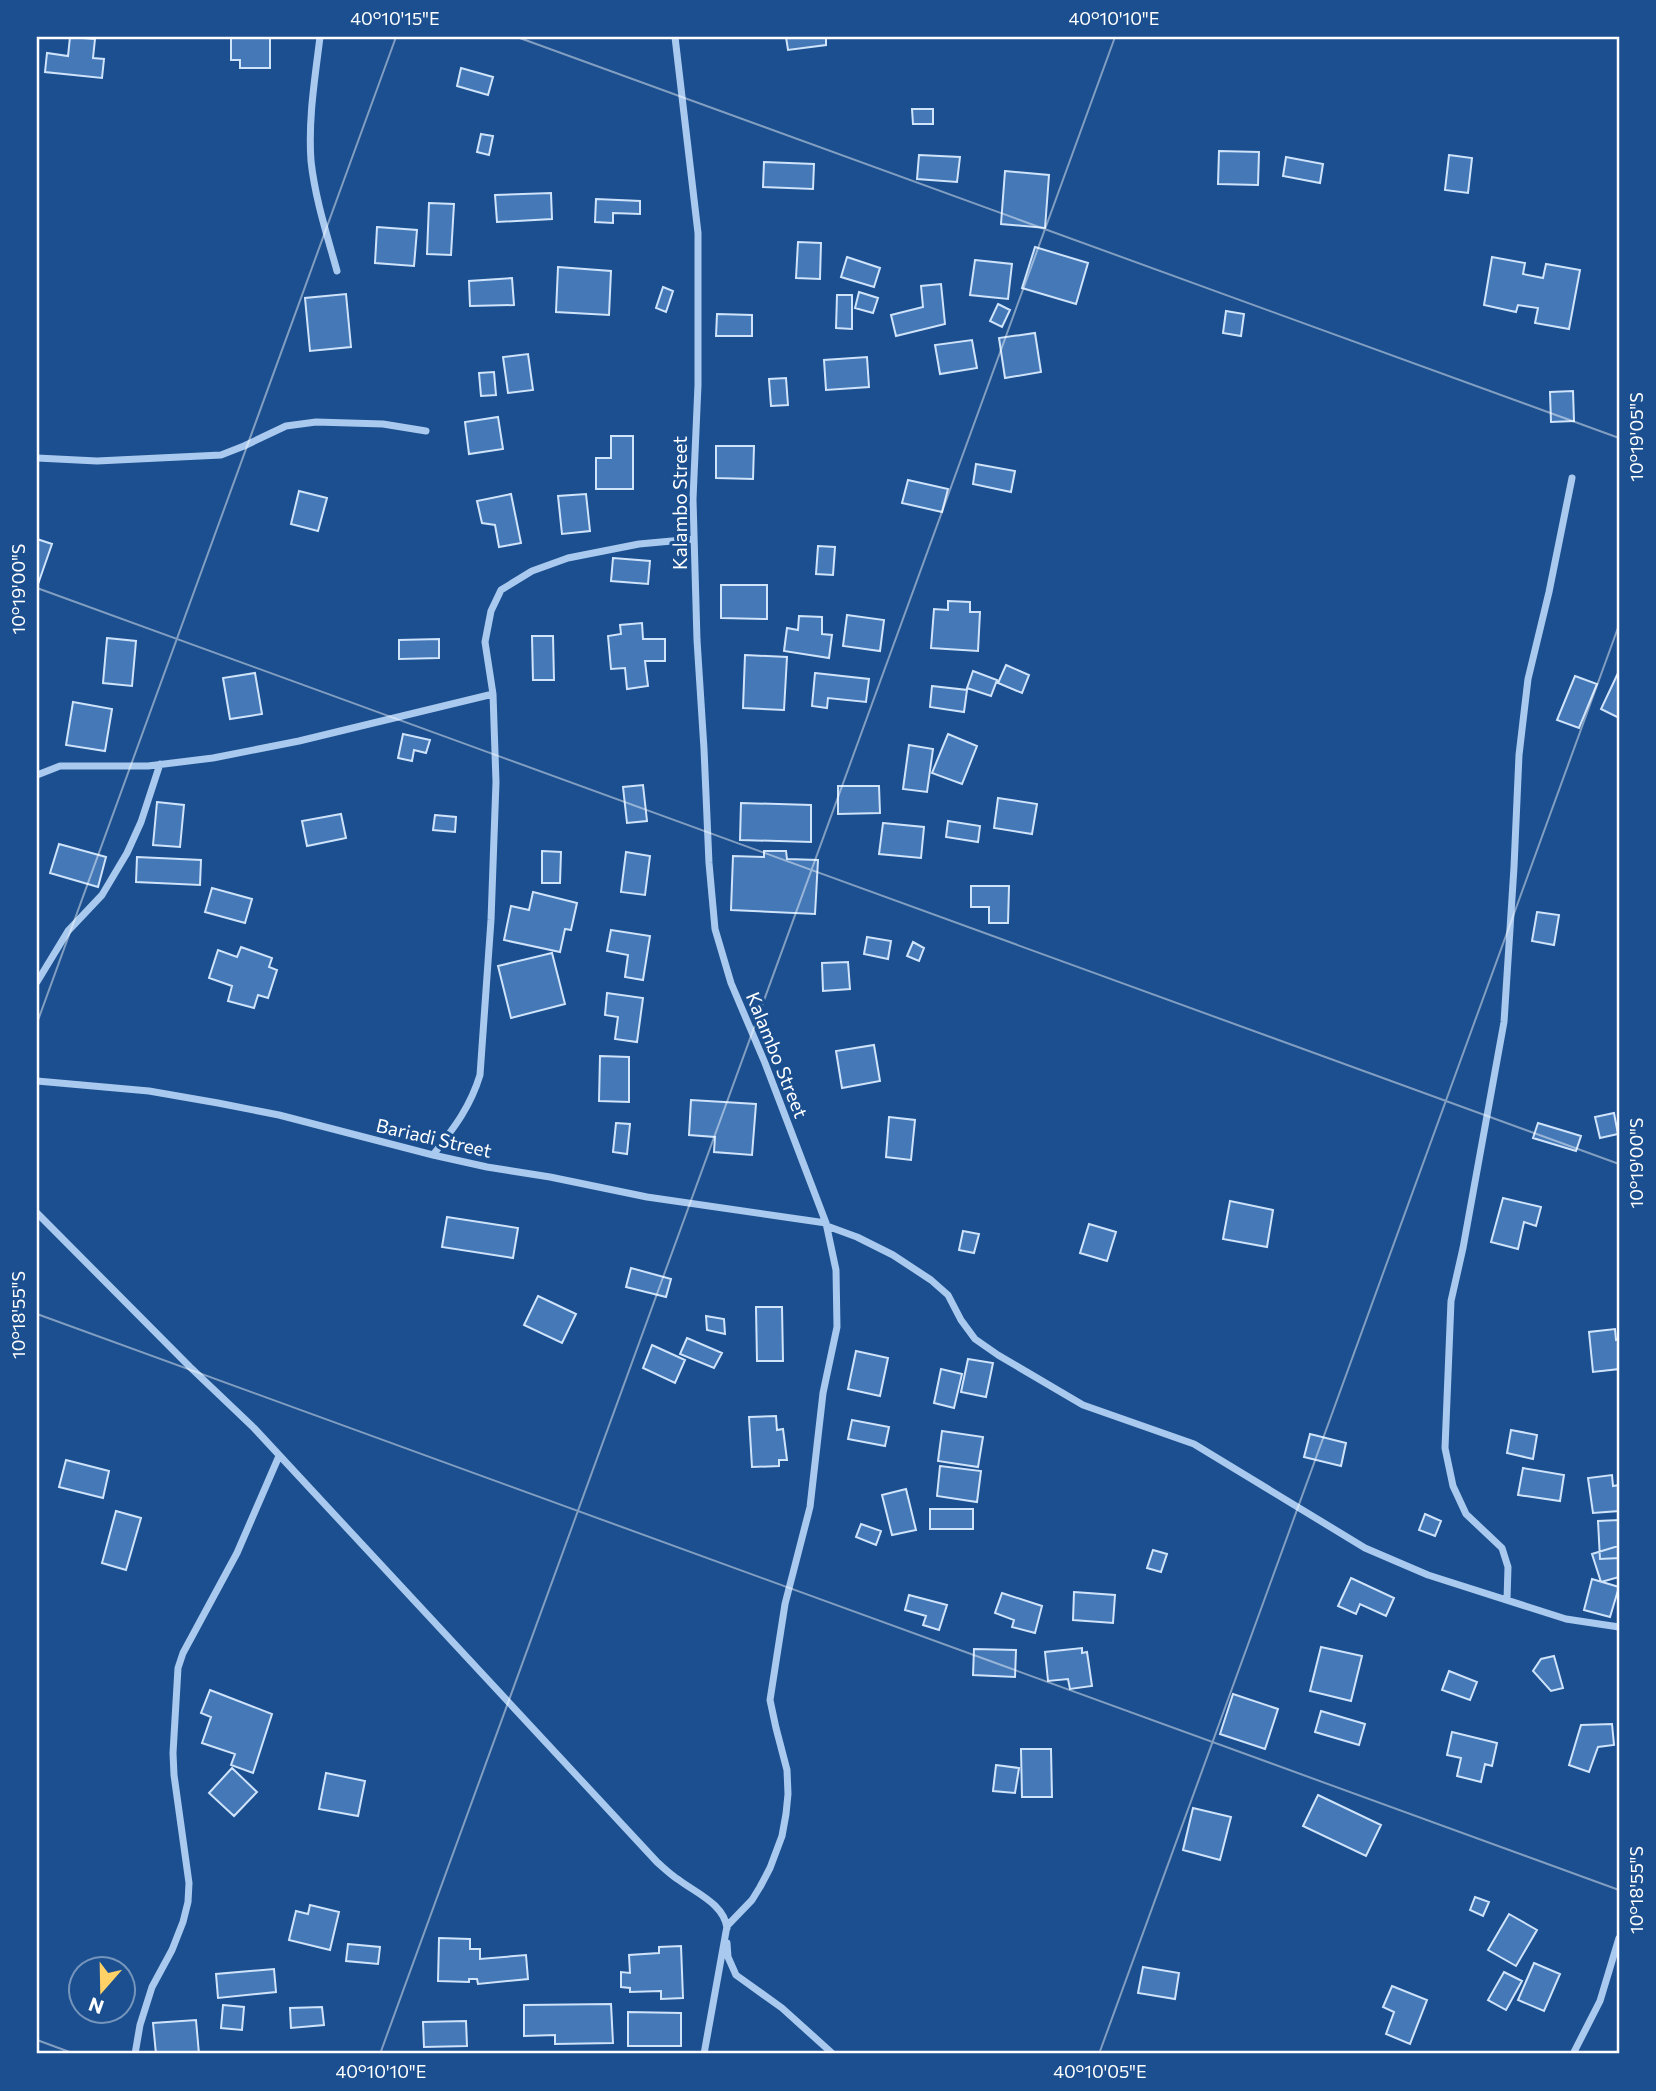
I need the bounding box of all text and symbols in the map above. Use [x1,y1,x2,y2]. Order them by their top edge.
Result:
text: 40°10'15"E [350,7,440,29]
text: 40°10'10"E [1069,7,1159,29]
text: 10°19'05"S [1625,392,1647,482]
street label: Kalambo Street [668,436,691,570]
text: 10°19'00"S [7,544,29,634]
street label: Kalambo Street [742,988,813,1121]
street label: Bariadi Street [374,1113,494,1162]
text: 10°19'00"S [1625,1118,1647,1208]
text: 10°18'55"S [7,1271,29,1359]
text: 10°18'55"S [1625,1846,1647,1934]
north arrow [66,1954,136,2024]
text: N [85,1993,107,2020]
text: 40°10'10"E [336,2060,426,2082]
text: 40°10'05"E [1053,2060,1147,2082]

